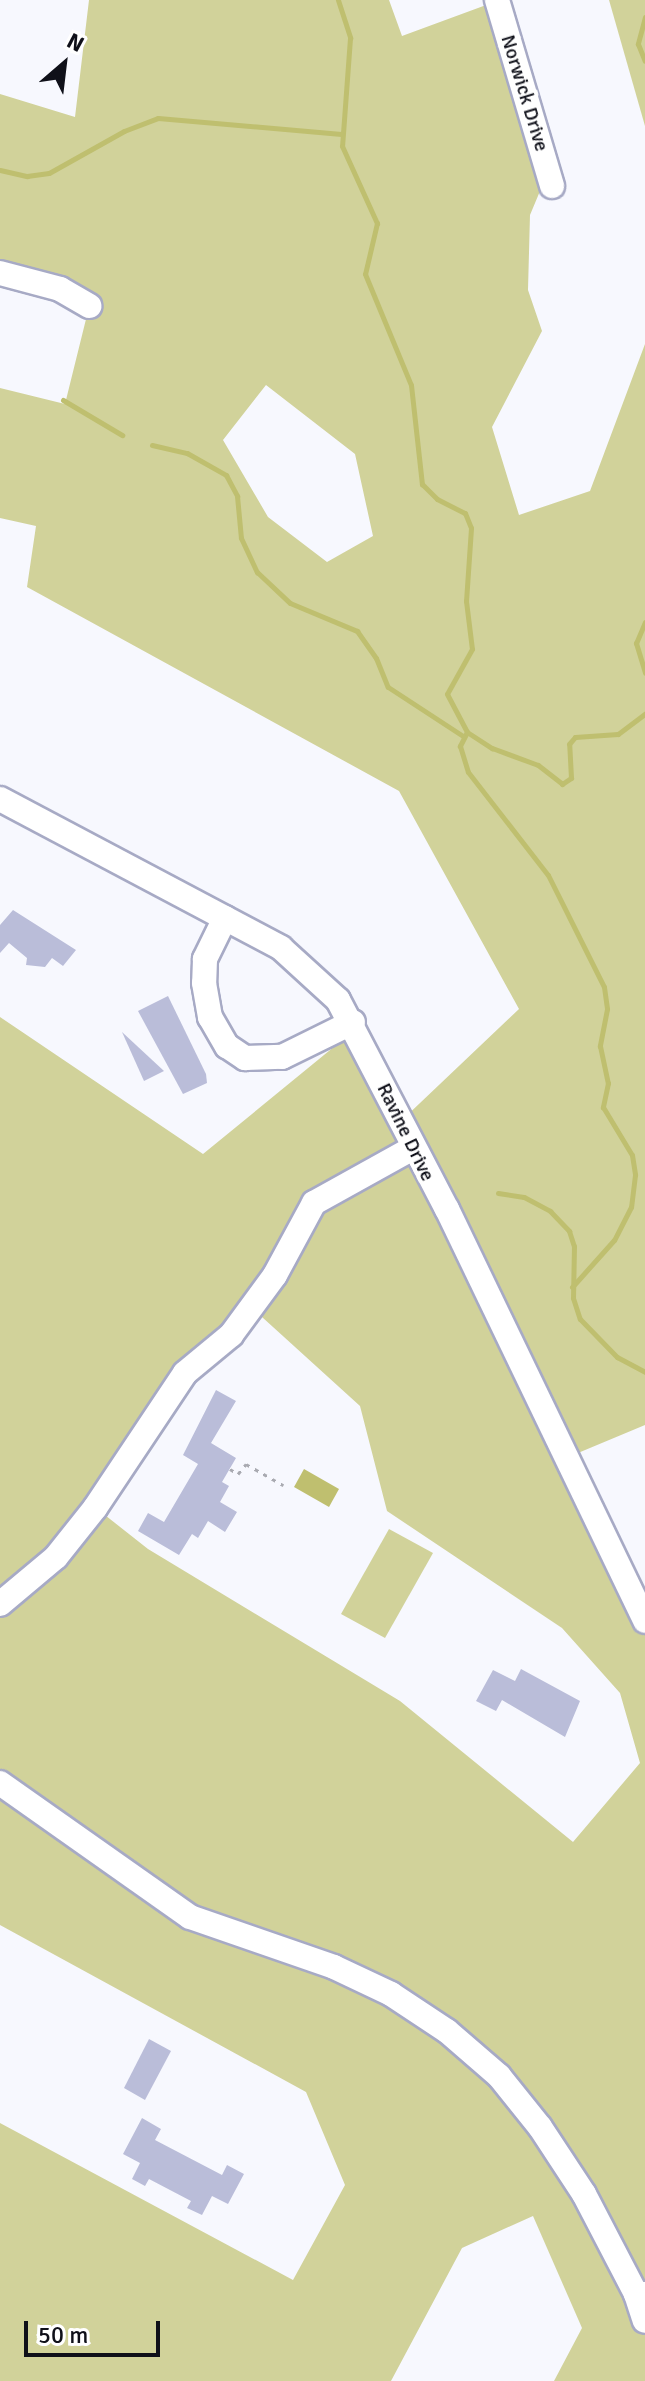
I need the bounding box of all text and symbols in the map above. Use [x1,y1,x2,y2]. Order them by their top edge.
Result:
north arrow [24,24,104,104]
text: N [62,27,89,58]
street label: Norwick Drive [496,32,554,154]
street label: Ravine Drive [372,1079,440,1185]
scale bar [28,2305,164,2355]
text: 50 m [38,2320,88,2350]

